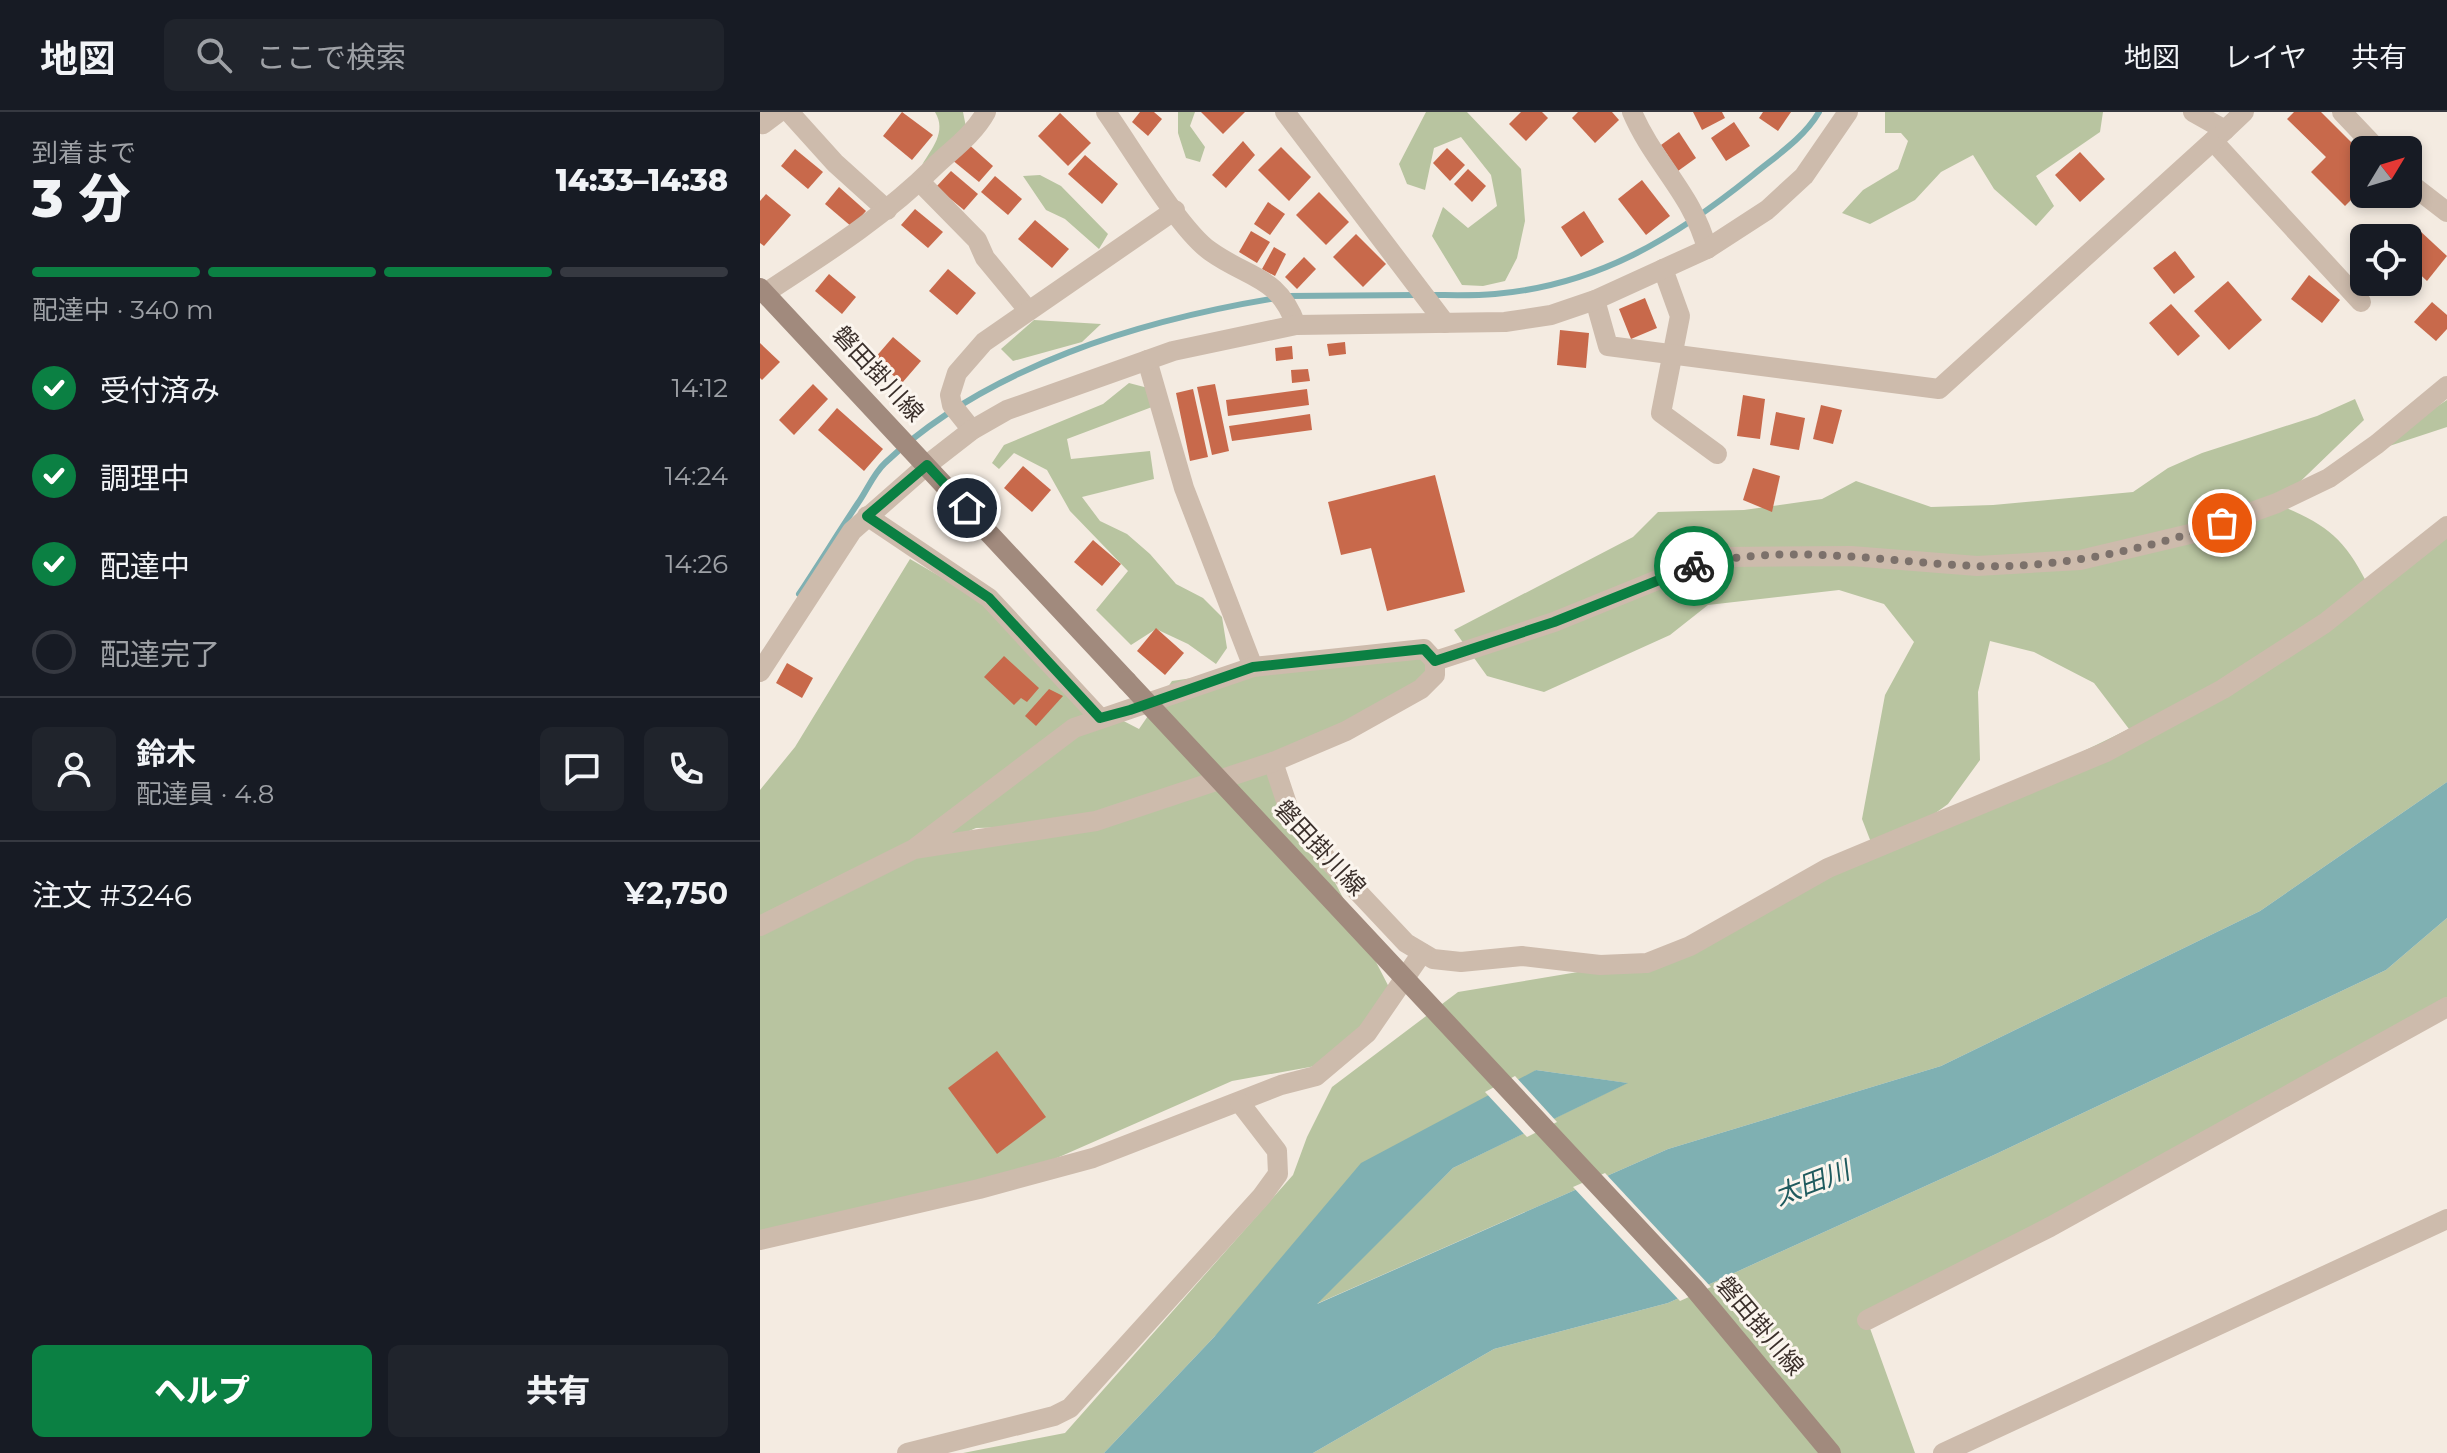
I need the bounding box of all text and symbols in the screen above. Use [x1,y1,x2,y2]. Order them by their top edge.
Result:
search box [164,19,724,91]
icon: search [192,33,236,77]
text: 地図 [40,35,116,82]
text: ここで検索 [256,39,406,76]
text: 地図 [2124,40,2180,74]
text: レイヤ [2224,40,2307,74]
text: 共有 [2351,40,2407,74]
north arrow [2350,136,2422,208]
map controls [2350,136,2422,296]
text: 到着まで [32,137,136,169]
text: 14:33–14:38 [556,162,728,199]
text: 3 分 [32,167,131,230]
button: locate [2350,224,2422,296]
text: 配達中 · 340 m [32,294,214,326]
street label: 磐田掛川線 [827,320,930,427]
icon: check [32,366,76,410]
text: 受付済み [100,372,220,409]
text: 14:12 [672,372,728,404]
icon: check [32,454,76,498]
text: 調理中 [100,460,190,497]
text: 14:24 [664,460,728,492]
pin [933,474,1001,542]
icon: home [945,486,989,530]
pin [2188,489,2256,557]
icon: bag [2200,501,2244,545]
courier [1654,526,1734,606]
icon: check [32,542,76,586]
icon: bike [1672,544,1716,588]
text: 配達中 [100,548,190,585]
text: 14:26 [665,548,728,580]
text: 配達完了 [100,636,220,673]
button: person [32,727,116,811]
button: chat [540,727,624,811]
button: phone [644,727,728,811]
text: 鈴木 [136,735,196,772]
text: 配達員 · 4.8 [136,778,274,810]
street label: 磐田掛川線 [1269,794,1372,901]
text: ¥2,750 [624,875,728,912]
text: 注文 #3246 [32,877,192,914]
water label: 太田川 [1770,1153,1857,1212]
street label: 磐田掛川線 [1711,1270,1810,1381]
button: ヘルプ [32,1345,372,1437]
button: 共有 [388,1345,728,1437]

